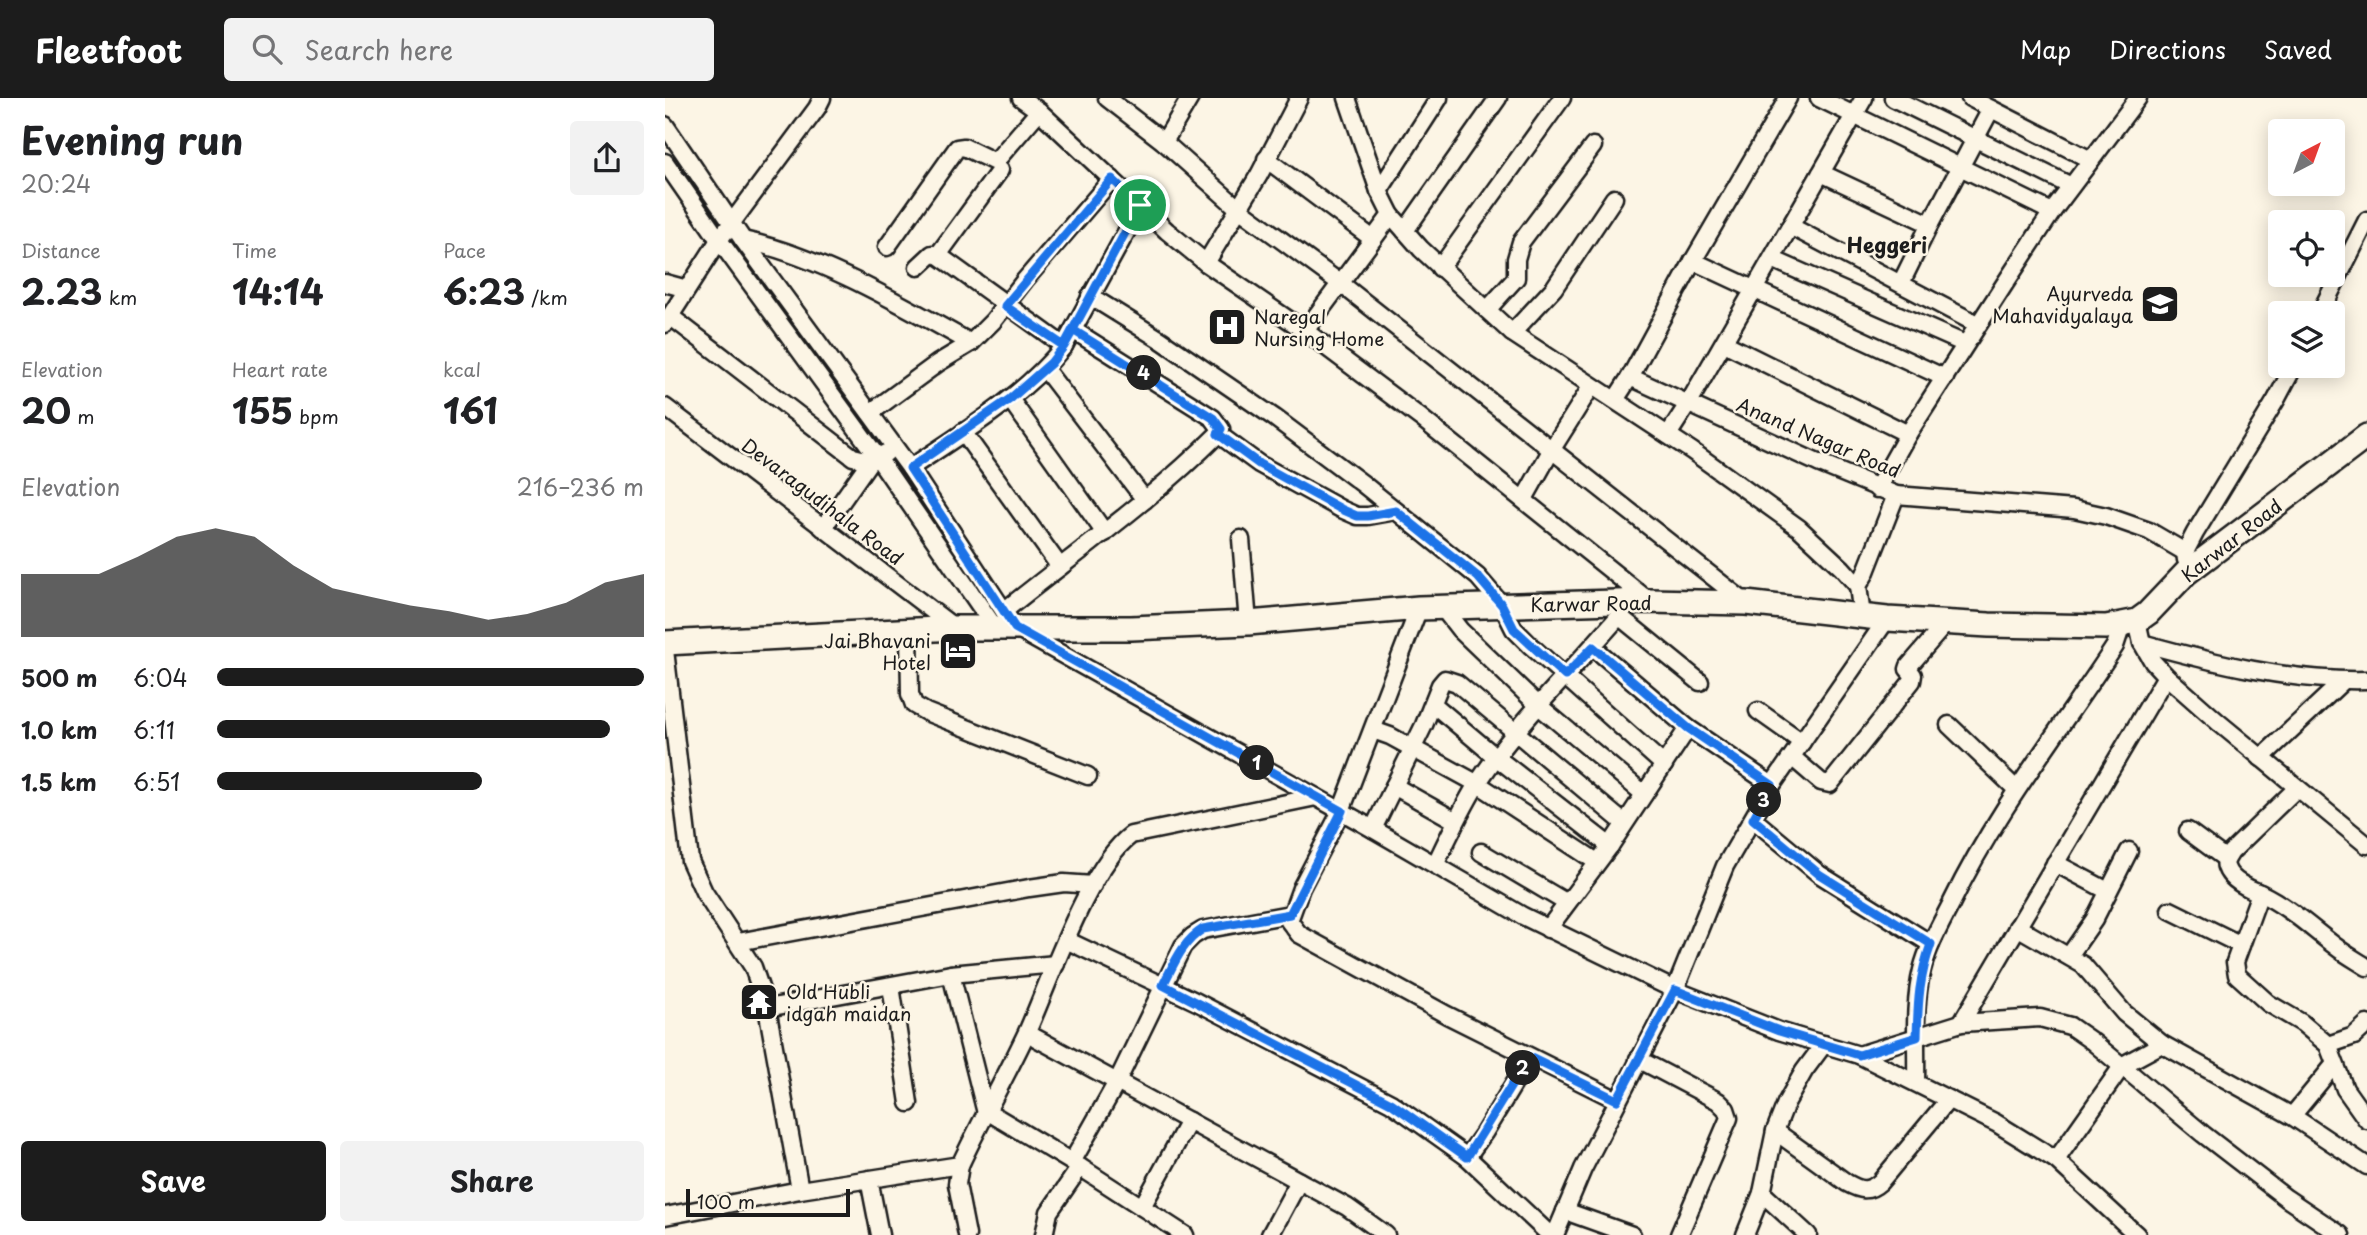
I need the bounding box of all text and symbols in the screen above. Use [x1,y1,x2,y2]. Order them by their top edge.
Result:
search box [224,18,714,81]
text: Fleetfoot [35,24,182,74]
icon: search [248,30,286,68]
text: Search here [304,30,453,69]
text: Map [2020,31,2071,67]
text: Directions [2109,31,2226,67]
text: Saved [2264,31,2332,67]
text: Evening run [21,111,243,168]
north arrow [2268,119,2345,196]
map controls [2268,119,2345,378]
button: share [570,121,644,195]
text: 20:24 [21,166,91,201]
pin [1110,175,1170,235]
icon: arrive [1121,186,1159,224]
button: locate [2268,210,2345,287]
district label: Heggeri [1847,228,1927,260]
text: Distance [21,236,101,264]
text: Time [232,236,277,264]
text: Pace [443,236,486,264]
text: 2.23 [21,264,102,317]
text: 14:14 [232,264,324,317]
text: 6:23 [443,264,525,317]
place label: Ayurveda Mahavidyalaya [1992,279,2133,329]
text: km [102,283,137,311]
text: /km [525,283,568,311]
school or university icon: Ayurveda Mahavidyalaya [2139,283,2181,325]
button: layers [2268,301,2345,378]
place label: Naregal Nursing Home [1254,302,1384,352]
hospital icon: Naregal Nursing Home [1206,306,1248,348]
text: Elevation [21,355,103,383]
text: Heart rate [232,355,328,383]
text: kcal [443,355,481,383]
pin: 4 [1127,356,1161,390]
text: 4 [1137,358,1150,386]
text: 20 [21,383,71,436]
text: 155 [232,383,293,436]
text: 161 [443,383,498,436]
street label: Anand Nagar Road [1733,390,1905,484]
text: m [71,402,95,430]
text: bpm [293,402,339,430]
street label: Devaragudihala Road [736,431,910,571]
text: Elevation [21,469,120,504]
text: 216–236 m [516,469,644,504]
street label: Karwar Road [2175,492,2287,588]
street label: Karwar Road [1530,588,1652,618]
place label: Jai Bhavani Hotel [824,626,931,676]
hotel icon: Jai Bhavani Hotel [937,630,979,672]
text: 500 m [21,660,98,695]
text: 6:04 [133,660,188,695]
text: 1.0 km [21,712,98,747]
text: 6:11 [133,712,175,747]
pin: 1 [1239,746,1275,780]
text: 1 [1252,748,1261,776]
text: 1.5 km [21,764,97,799]
text: 6:51 [133,764,180,799]
pin: 3 [1747,782,1781,818]
text: 3 [1757,785,1770,813]
place label: Old Hubli idgah maidan [786,977,911,1027]
temple icon: Old Hubli idgah maidan [738,981,780,1023]
pin: 2 [1505,1051,1541,1086]
text: 2 [1516,1053,1529,1081]
button: Save [21,1141,326,1221]
button: Share [340,1141,644,1221]
scale bar [686,1186,851,1218]
text: 100 m [697,1187,755,1215]

